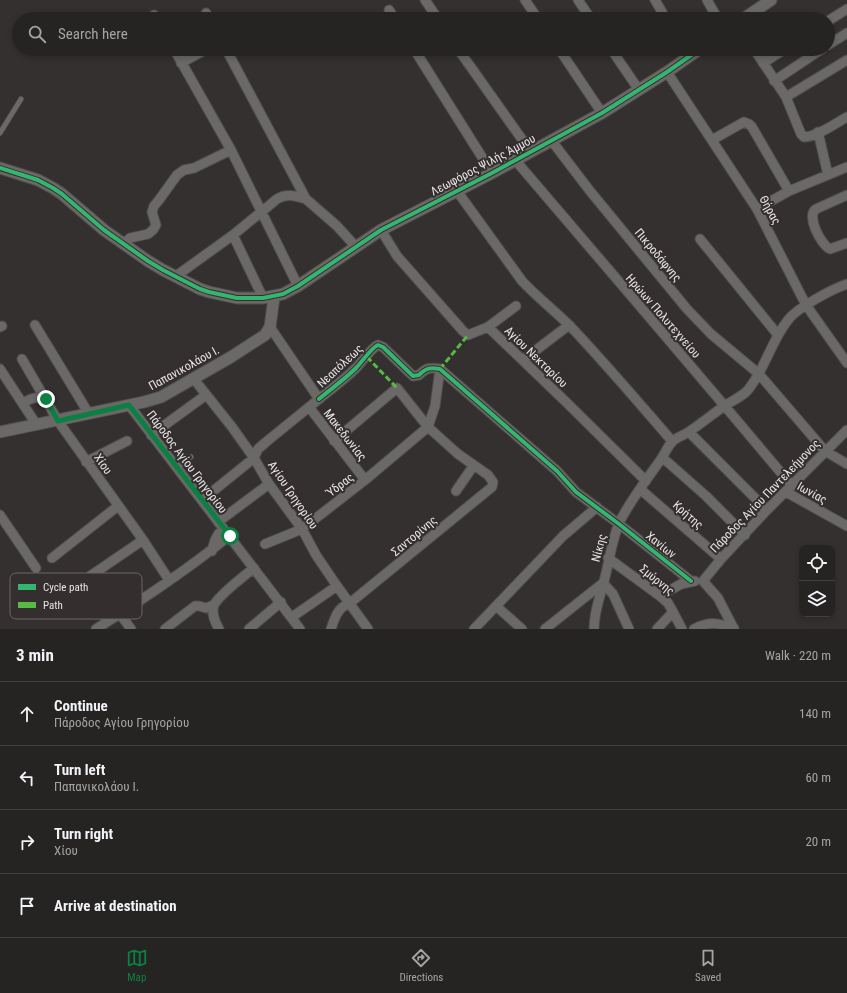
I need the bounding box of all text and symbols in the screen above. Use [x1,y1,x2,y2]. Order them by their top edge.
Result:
search box [12,12,835,56]
icon: search [26,23,48,45]
text: Search here [58,25,128,43]
street label: Λεωφόρος Ψιλής Άμμου [428,131,538,199]
street label: Θήρας [756,193,784,227]
street label: Πικροδάφνης [632,226,684,285]
street label: Ηρώων Πολυτεχνείου [623,271,703,361]
street label: Αγίου Νεκταρίου [502,324,570,391]
street label: Νεαπόλεως [314,341,366,391]
street label: Παπανικολάου Ι. [146,343,222,393]
route end [37,390,55,408]
street label: Μακεδωνίας [321,407,370,464]
street label: Πάροδος Αγίου Γρηγορίου [144,408,230,516]
street label: Πάροδος Αγίου Παντελεήμονος [707,436,823,555]
street label: Χίου [91,451,115,477]
street label: Αγίου Γρηγορίου [265,458,321,532]
street label: Ύδρας [323,470,357,500]
street label: Ιωνίας [795,479,830,507]
street label: Κρήτης [670,498,706,532]
street label: Σαντορίνης [388,513,440,559]
route start [221,527,239,545]
street label: Χανίων [643,529,679,561]
street label: Νίκης [589,532,610,564]
map controls [799,545,835,617]
button: locate [799,545,835,581]
street label: Σμύρνης [637,562,677,598]
legend [10,573,142,619]
text: Cycle path [43,581,88,594]
button: layers [799,581,835,617]
text: Path [43,599,63,612]
text: 3 min [16,645,54,665]
text: Walk · 220 m [765,648,831,663]
text: Continue [54,697,108,715]
icon: ahead [16,703,38,725]
text: 140 m [799,706,831,721]
text: Πάροδος Αγίου Γρηγορίου [54,715,189,730]
text: Turn left [54,761,105,779]
icon: left [16,767,38,789]
text: 60 m [805,770,831,785]
text: Παπανικολάου Ι. [54,779,139,794]
text: Turn right [54,825,113,843]
icon: right [16,831,38,853]
text: 20 m [805,834,831,849]
text: Χίου [54,843,78,858]
icon: arrive [16,895,38,917]
text: Arrive at destination [54,897,177,915]
tab: Map [126,947,148,984]
tab: Directions [399,947,443,984]
tab: Saved [695,947,721,984]

